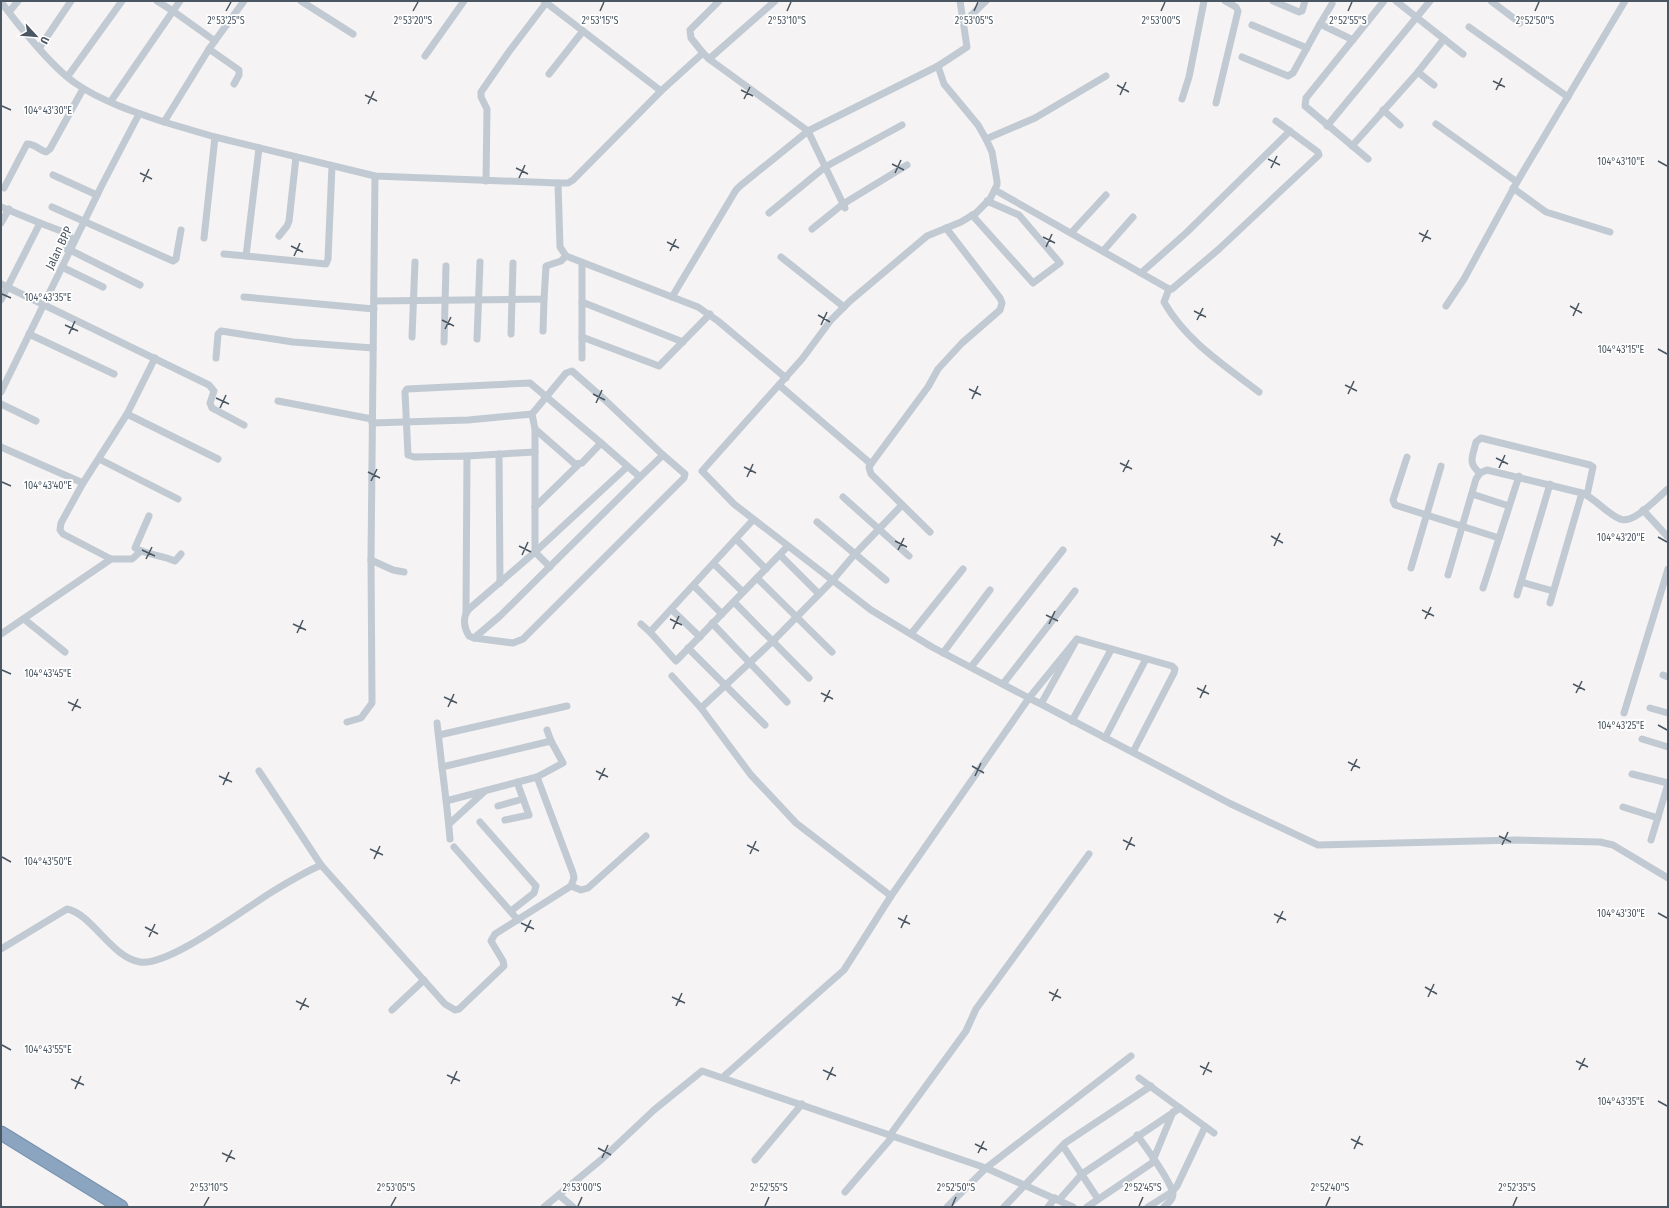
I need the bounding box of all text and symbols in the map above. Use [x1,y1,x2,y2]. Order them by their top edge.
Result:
text: 2°53'25"S [207,15,245,27]
text: 2°53'20"S [394,15,432,27]
text: 2°53'15"S [581,15,619,27]
text: 2°53'10"S [768,15,806,27]
text: 2°53'05"S [955,15,993,27]
text: 2°53'00"S [1141,15,1181,27]
text: 2°52'55"S [1329,15,1367,27]
text: 2°52'50"S [1516,15,1554,27]
north arrow [16,16,56,56]
text: U [37,34,52,46]
text: 104°43'30"E [24,105,72,117]
text: 104°43'10"E [1597,156,1645,168]
street label: Jalan BPP [43,224,75,272]
text: 104°43'35"E [24,292,72,304]
text: 104°43'15"E [1598,344,1645,356]
text: 104°43'40"E [24,480,72,492]
text: 104°43'20"E [1597,532,1645,544]
text: 104°43'45"E [25,668,72,680]
text: 104°43'25"E [1597,720,1645,732]
text: 104°43'50"E [24,856,72,868]
text: 104°43'30"E [1597,908,1645,920]
text: 104°43'55"E [24,1044,72,1056]
text: 104°43'35"E [1597,1096,1645,1108]
text: 2°53'10"S [190,1182,228,1194]
text: 2°53'05"S [377,1182,415,1194]
text: 2°53'00"S [562,1182,602,1194]
text: 2°52'55"S [750,1182,788,1194]
text: 2°52'50"S [937,1182,975,1194]
text: 2°52'45"S [1124,1182,1162,1194]
text: 2°52'40"S [1311,1182,1349,1194]
text: 2°52'35"S [1498,1182,1536,1194]

